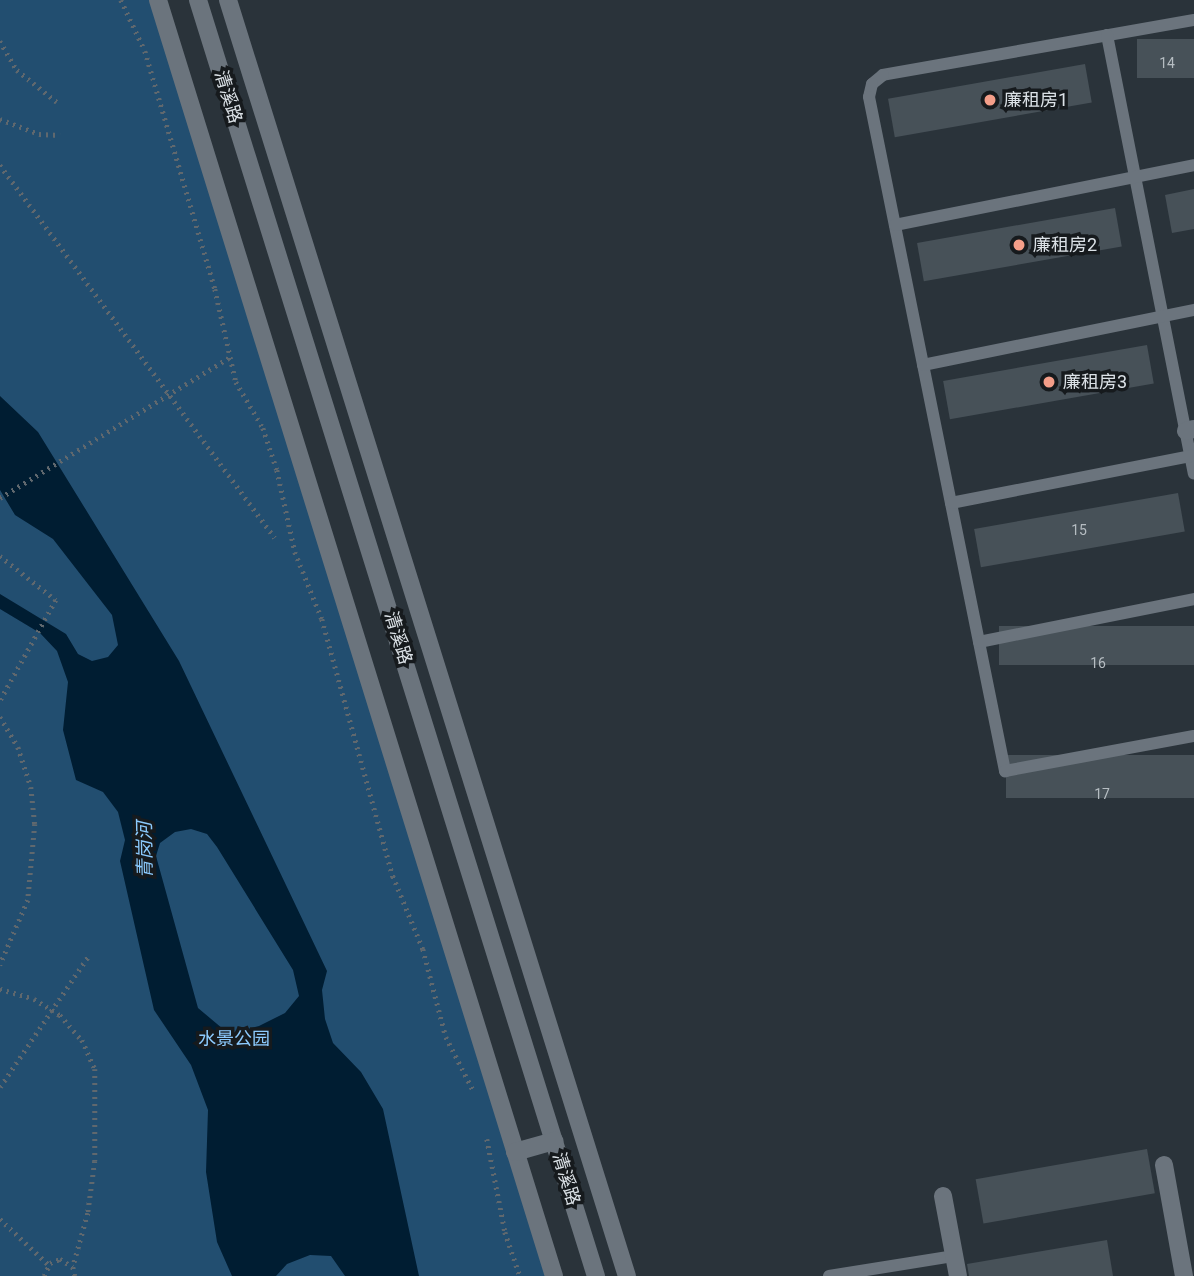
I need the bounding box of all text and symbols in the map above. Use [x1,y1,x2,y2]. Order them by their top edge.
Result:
house number: 14 [1159,55,1175,71]
street label: 清溪路 [210,68,246,126]
place label: 廉租房1 [1004,89,1068,111]
marker: 廉租房1 [982,92,998,108]
place label: 廉租房2 [1033,234,1097,256]
marker: 廉租房2 [1011,237,1027,253]
place label: 廉租房3 [1063,371,1127,393]
marker: 廉租房3 [1041,374,1057,390]
house number: 15 [1071,522,1087,538]
street label: 清溪路 [380,609,416,667]
house number: 16 [1090,655,1106,671]
house number: 17 [1094,786,1110,802]
water label: 青岗河 [133,821,157,879]
park label: 水景公园 [198,1028,270,1050]
street label: 清溪路 [548,1150,584,1208]

